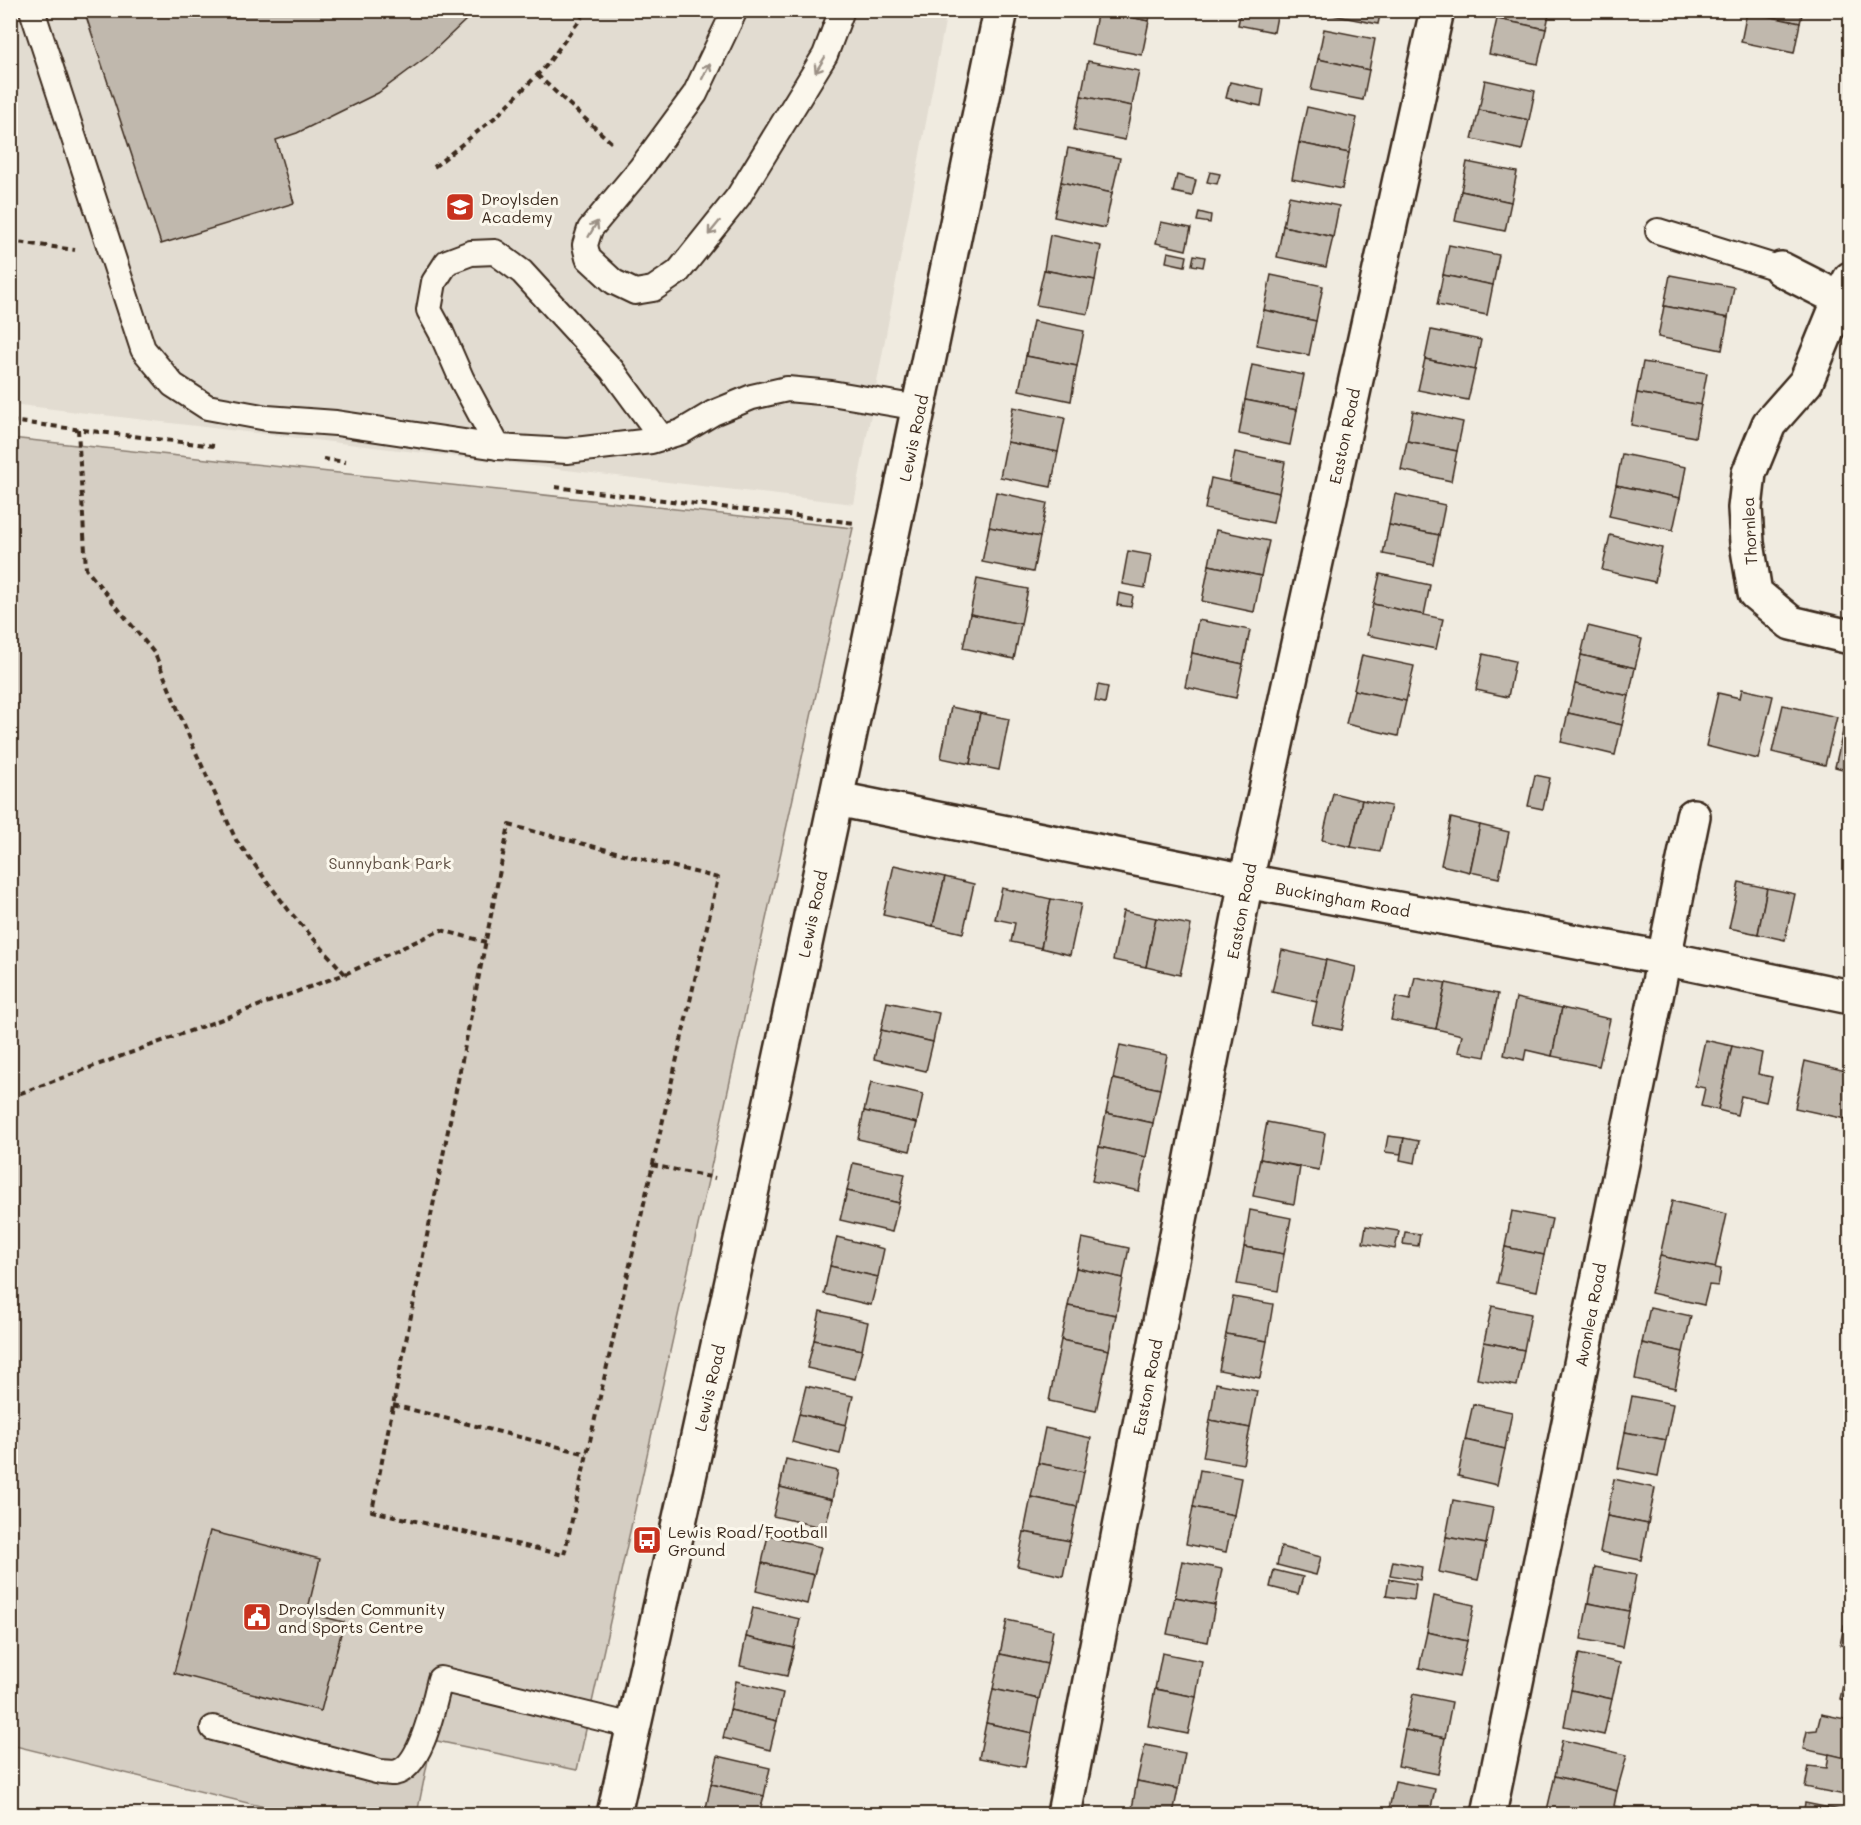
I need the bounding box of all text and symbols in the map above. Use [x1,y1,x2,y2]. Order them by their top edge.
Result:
one-way arrow [813,56,826,73]
one-way arrow [701,62,712,80]
place label: Droylsden Academy [481,188,559,227]
school or university icon: Droylsden Academy [444,191,476,223]
one-way arrow [707,220,721,235]
one-way arrow [587,221,599,238]
street label: Easton Road [1324,386,1364,486]
street label: Lewis Road [894,393,932,483]
street label: Thornlea [1737,496,1761,566]
park label: Sunnybank Park [329,852,451,873]
street label: Easton Road [1221,861,1261,961]
street label: Lewis Road [793,869,831,959]
street label: Buckingham Road [1274,877,1412,921]
street label: Avonlea Road [1570,1261,1610,1369]
street label: Easton Road [1127,1337,1167,1437]
street label: Lewis Road [689,1343,729,1433]
place label: Lewis Road/Football Ground [668,1521,828,1560]
bus stop icon: Lewis Road/Football Ground [631,1524,663,1556]
place label: Droylsden Community and Sports Centre [278,1598,445,1637]
public building icon: Droylsden Community and Sports Centre [241,1601,273,1633]

